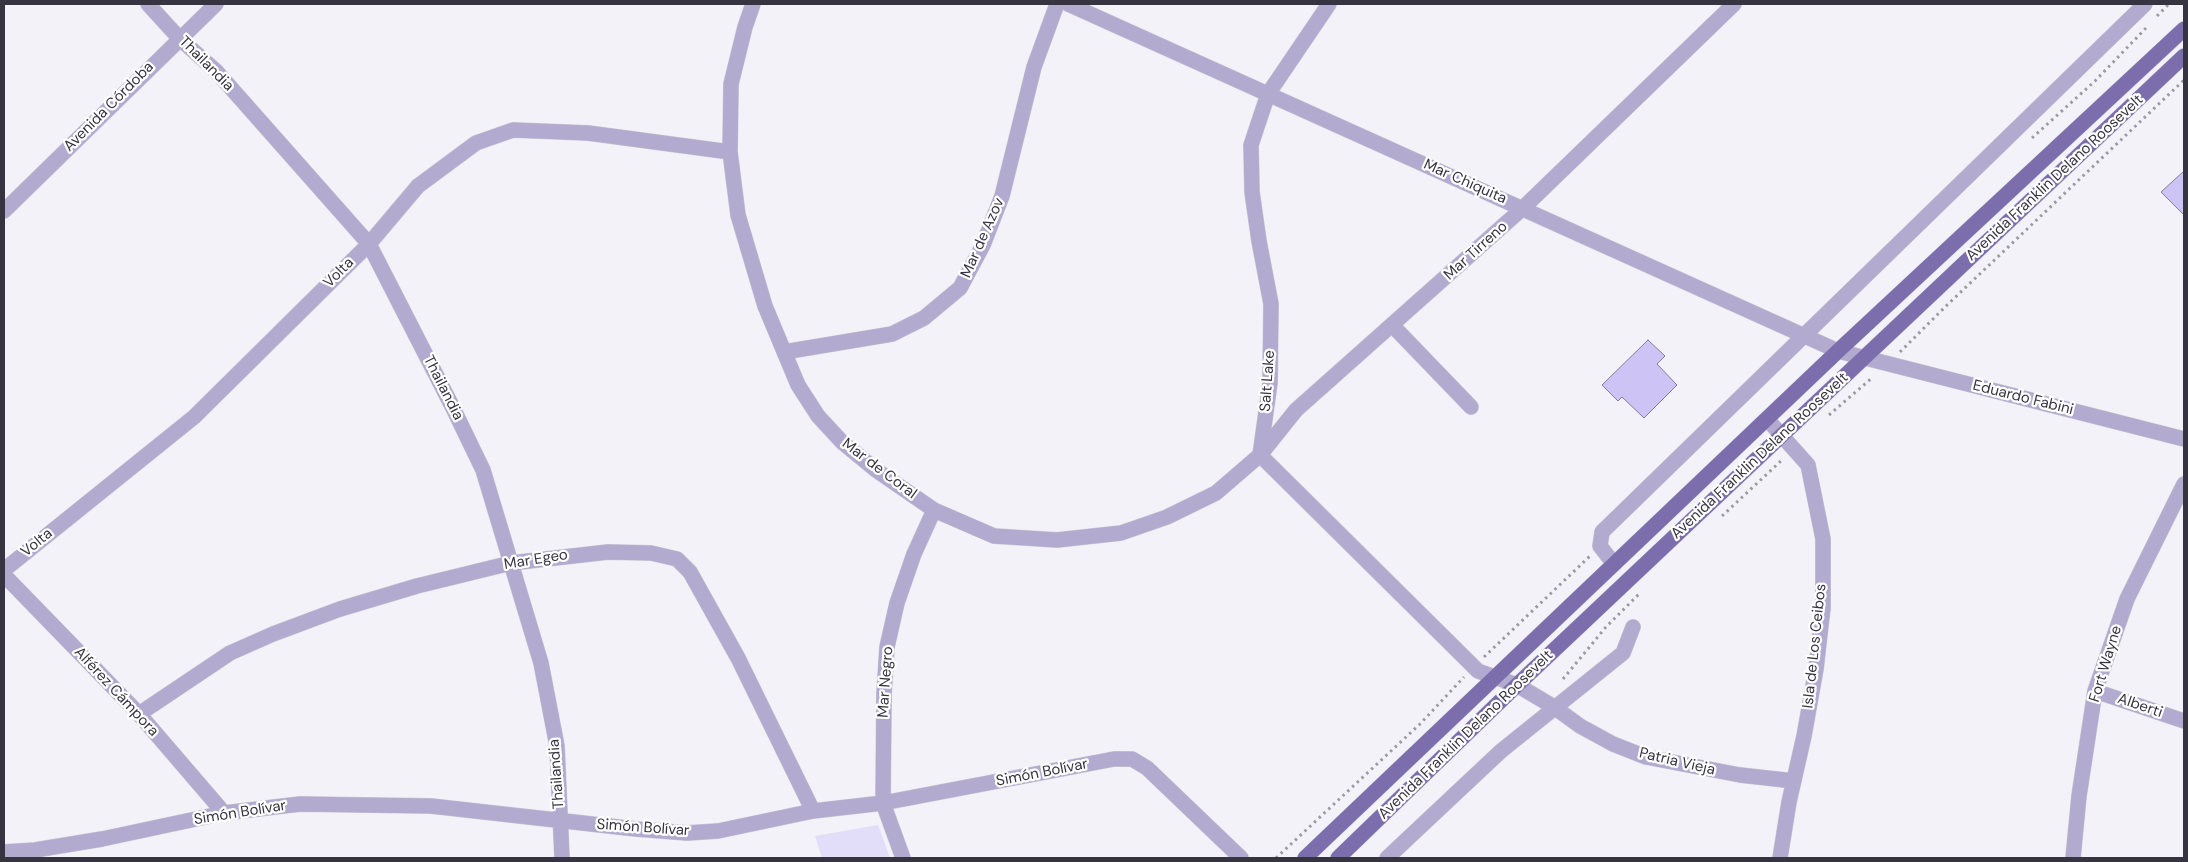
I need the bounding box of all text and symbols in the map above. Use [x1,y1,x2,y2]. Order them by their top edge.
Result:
street label: Thailandia [175,33,237,95]
street label: Avenida Córdoba [60,58,158,156]
street label: Avenida Franklin Delano Roosevelt [1963,91,2147,265]
street label: Mar Chiquita [1421,156,1509,208]
street label: Mar de Azov [957,195,1009,281]
street label: Mar Tirreno [1441,218,1511,284]
street label: Volta [320,254,358,292]
street label: Salt Lake [1257,350,1279,412]
street label: Thailandia [419,353,467,423]
street label: Avenida Franklin Delano Roosevelt [1668,369,1852,543]
street label: Eduardo Fabini [1971,377,2075,419]
street label: Mar de Coral [838,435,920,503]
street label: Volta [18,525,56,561]
street label: Mar Egeo [503,546,569,574]
street label: Isla de Los Ceibos [1800,583,1830,709]
street label: Fort Wayne [2086,623,2126,705]
street label: Alférez Cámpora [70,644,162,740]
street label: Mar Negro [875,646,897,718]
street label: Avenida Franklin Delano Roosevelt [1375,647,1557,823]
street label: Alberti [2115,690,2165,722]
street label: Thailandia [546,738,568,810]
street label: Patria Vieja [1637,745,1717,779]
street label: Simón Bolívar [995,755,1089,791]
street label: Simón Bolívar [193,797,287,829]
street label: Simón Bolívar [596,816,690,840]

